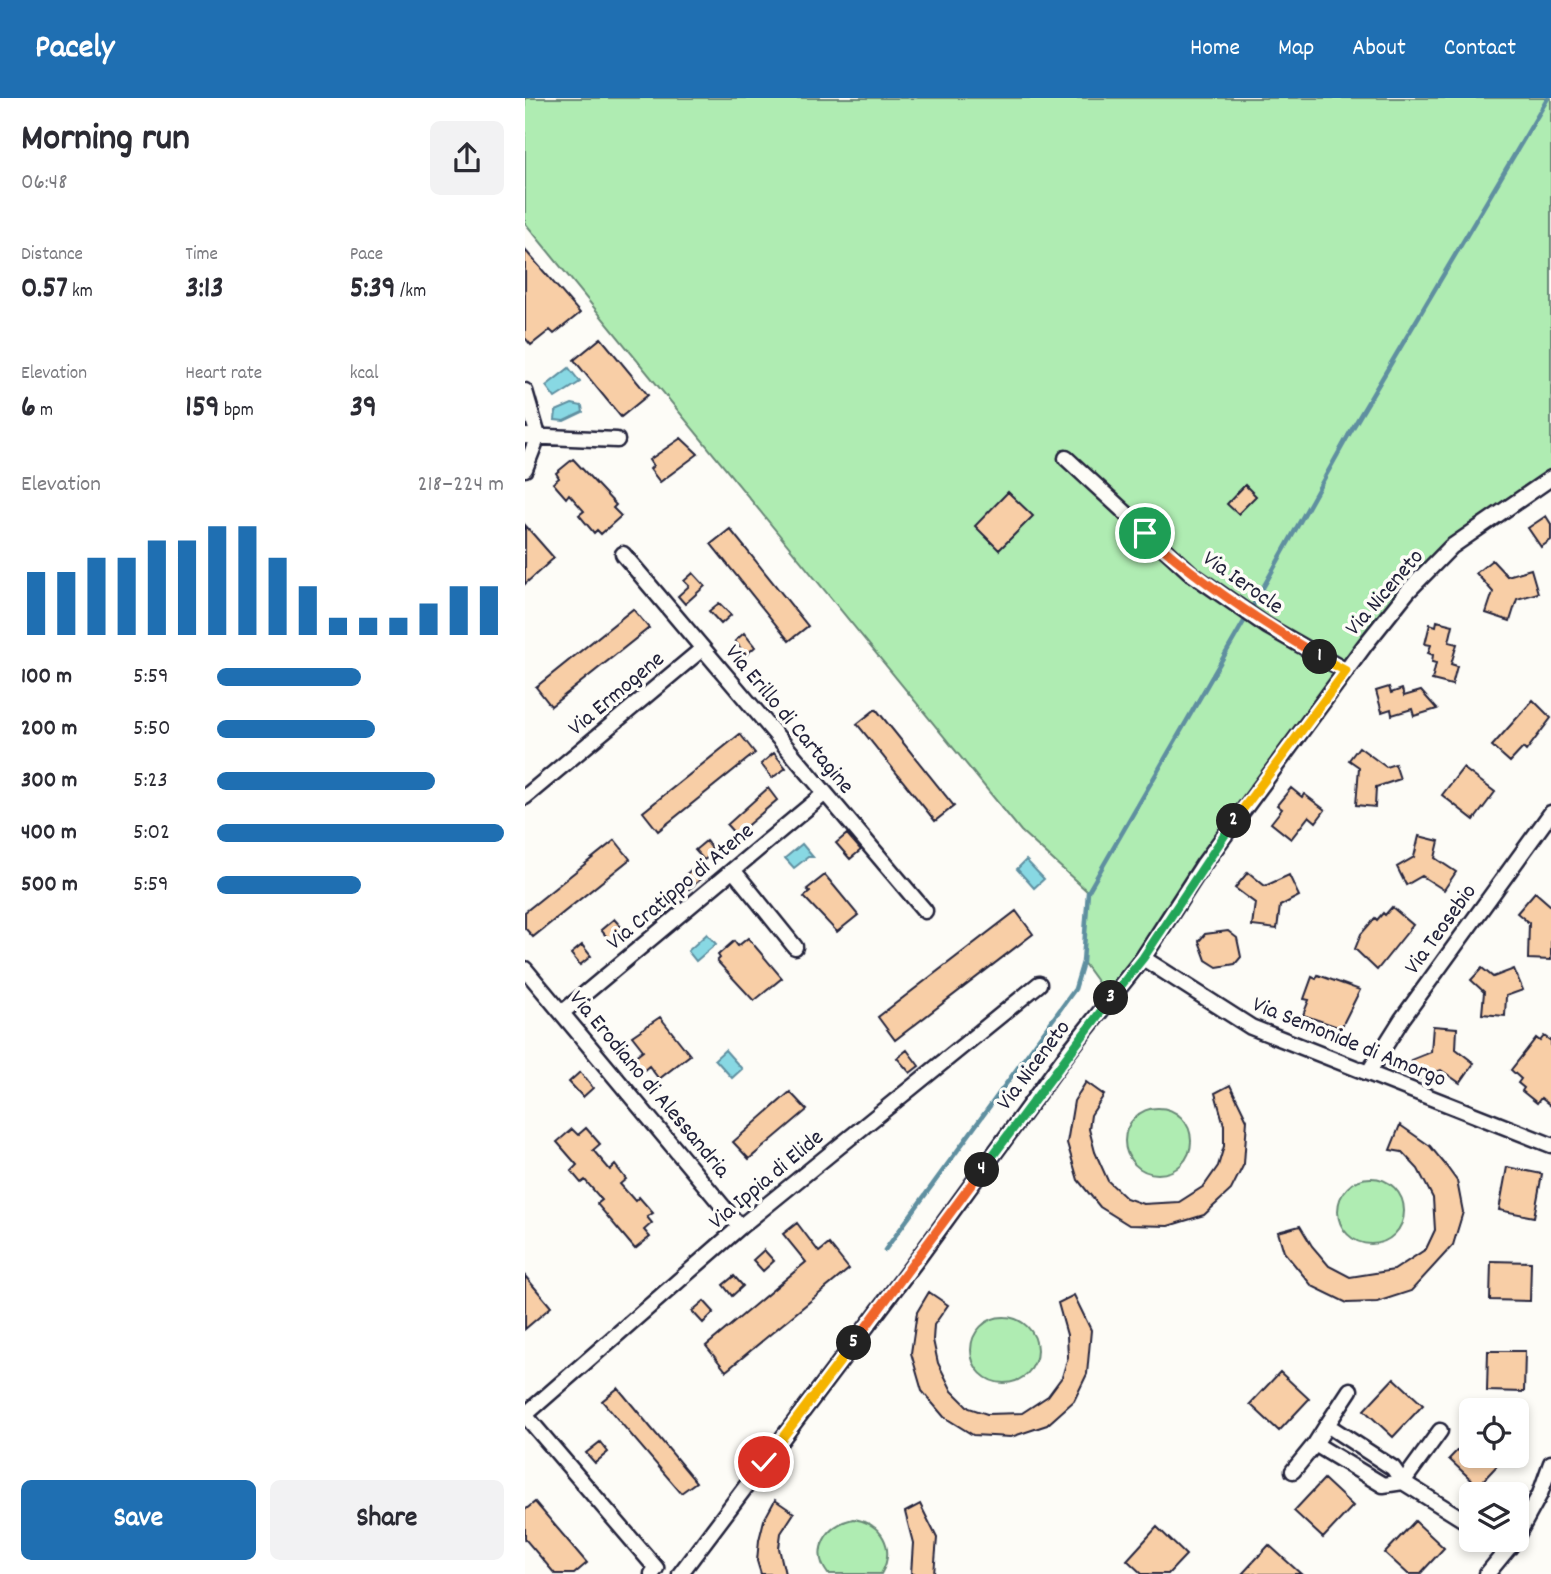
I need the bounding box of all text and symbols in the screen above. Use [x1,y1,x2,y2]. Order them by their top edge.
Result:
text: Pacely [35,26,114,73]
text: Home [1190,32,1240,66]
text: Map [1278,32,1314,66]
text: About [1352,32,1406,66]
text: Contact [1444,32,1516,66]
text: Morning run [21,113,190,168]
button: share [430,121,504,195]
text: 06:48 [21,167,67,200]
text: Distance [21,242,83,269]
text: Time [185,242,218,269]
text: Pace [350,242,383,269]
text: 0.57 [21,269,68,312]
text: 3:13 [185,269,224,312]
text: 5:39 [350,269,396,312]
text: km [68,279,93,306]
text: /km [396,279,426,306]
text: Elevation [21,361,87,388]
text: Heart rate [185,361,262,388]
text: kcal [350,361,379,388]
text: 6 [21,388,36,431]
text: 159 [185,388,220,431]
text: 39 [350,388,377,431]
text: m [36,398,53,425]
text: bpm [220,398,254,425]
text: Elevation [21,469,101,502]
text: 218–224 m [418,469,504,502]
pin [1115,503,1175,563]
icon: arrive [1126,514,1164,552]
street label: Via Niceneto [1339,543,1433,644]
street label: Via Ierocle [1195,544,1289,624]
street label: Via Erillo di Cartagine [716,638,861,802]
pin: 1 [1303,640,1337,674]
text: 1 [1317,643,1322,670]
street label: Via Ermogene [562,644,673,745]
text: 100 m [21,661,72,694]
text: 5:59 [133,661,169,694]
text: 200 m [21,713,77,746]
text: 5:50 [133,713,171,746]
text: 300 m [21,765,77,798]
text: 5:23 [133,765,168,798]
pin: 2 [1217,804,1251,838]
text: 2 [1229,807,1238,834]
street label: Via Cratippo di Atene [600,816,762,959]
text: 400 m [21,817,77,850]
text: 5:02 [133,817,170,850]
text: 500 m [21,869,78,902]
text: 5:59 [133,869,169,902]
street label: Via Teosebio [1398,878,1486,982]
pin: 3 [1093,981,1129,1016]
street label: Via Erodiano di Alessandria [560,984,738,1187]
text: 3 [1106,984,1115,1011]
street label: Via Semonide di Amorgo [1247,989,1451,1097]
street label: Via Niceneto [990,1014,1080,1118]
street label: Via Ippia di Elide [703,1123,832,1239]
pin: 4 [965,1152,1000,1188]
text: 4 [978,1156,985,1183]
pin: 5 [837,1326,871,1360]
text: 5 [849,1329,858,1356]
map controls [1459,1398,1529,1552]
button: locate [1459,1398,1529,1468]
pin [734,1432,794,1492]
icon: check [745,1443,783,1481]
button: Save [21,1480,256,1560]
button: Share [270,1480,504,1560]
button: layers [1459,1482,1529,1552]

